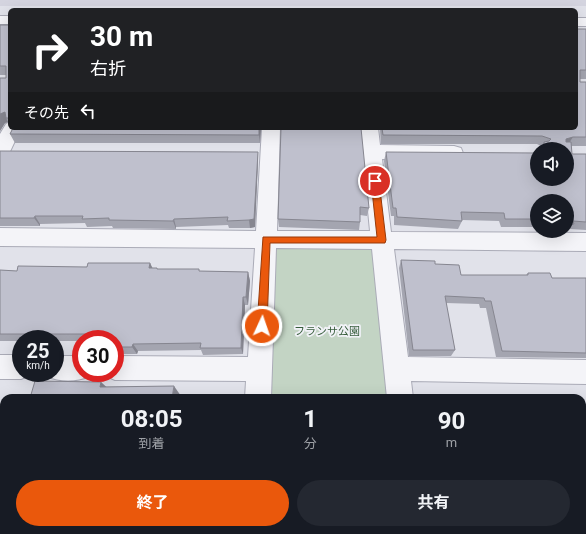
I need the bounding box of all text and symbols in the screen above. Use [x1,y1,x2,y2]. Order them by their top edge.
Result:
text: 30 m [90,20,153,53]
icon: right [24,24,76,76]
text: 右折 [90,58,126,79]
icon: left [77,100,99,122]
text: その先 [24,104,69,122]
map controls [530,142,574,238]
button: sound [530,142,574,186]
pin [358,164,392,198]
icon: arrive [364,170,386,192]
button: layers [530,194,574,238]
position arrow [241,305,283,347]
park label: フランサ公園 [294,325,360,338]
speed limit sign: 30 [72,330,124,382]
text: 25 [27,339,49,363]
text: km/h [26,360,50,371]
text: 08:05 [121,405,183,433]
text: 1 [303,405,317,433]
text: 90 [438,407,465,435]
text: m [446,435,457,450]
text: 到着 [139,436,165,451]
text: 分 [304,436,317,451]
button: 終了 [16,480,289,526]
button: 共有 [297,480,570,526]

